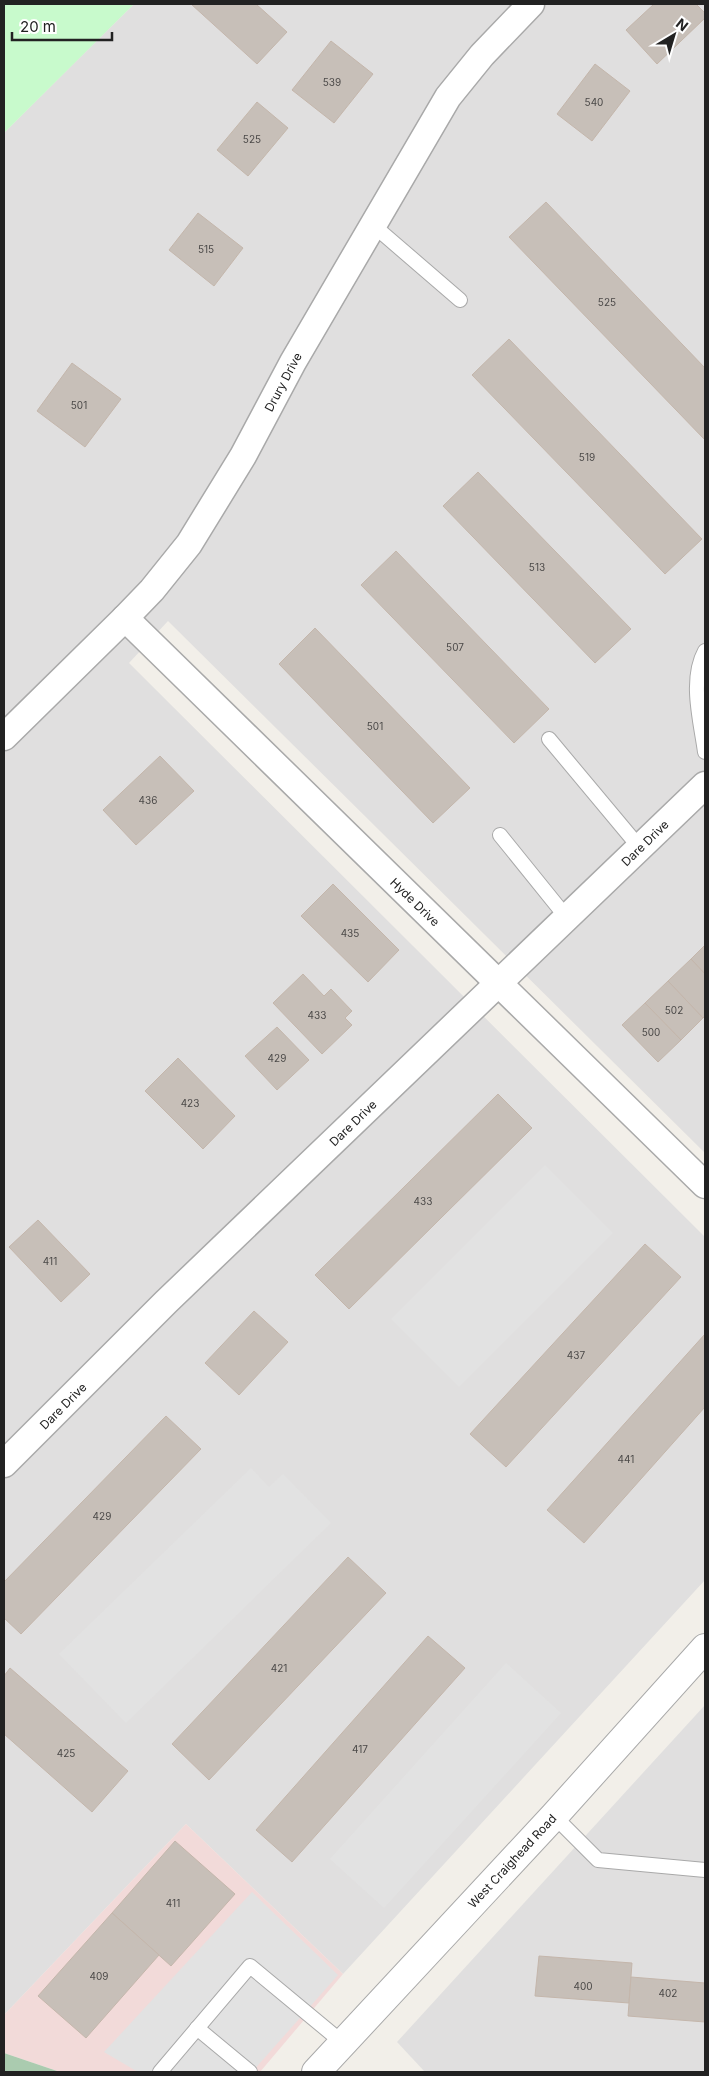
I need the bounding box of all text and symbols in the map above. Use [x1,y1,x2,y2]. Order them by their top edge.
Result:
scale bar [12,10,112,42]
north arrow [649,10,699,60]
text: N [673,14,692,34]
text: 20 m [20,17,56,36]
house number: 539 [323,76,341,88]
house number: 540 [585,96,603,108]
house number: 525 [243,133,261,145]
house number: 515 [198,243,214,255]
house number: 525 [598,296,616,308]
street label: Drury Drive [261,350,305,414]
house number: 501 [71,399,87,411]
house number: 519 [579,451,595,463]
house number: 513 [529,561,545,573]
house number: 507 [446,641,464,653]
house number: 501 [367,720,383,732]
house number: 436 [139,794,157,806]
street label: Dare Drive [618,817,672,869]
street label: Hyde Drive [387,875,443,929]
house number: 435 [341,927,359,939]
house number: 502 [665,1004,683,1016]
house number: 433 [308,1009,326,1021]
house number: 500 [642,1026,660,1038]
house number: 429 [268,1052,286,1064]
house number: 423 [181,1097,199,1109]
street label: Dare Drive [326,1097,380,1149]
house number: 433 [414,1195,432,1207]
house number: 411 [43,1255,57,1267]
house number: 437 [567,1349,585,1361]
street label: Dare Drive [37,1380,89,1432]
house number: 441 [618,1453,634,1465]
house number: 429 [93,1510,111,1522]
house number: 421 [271,1662,287,1674]
house number: 417 [352,1743,368,1755]
house number: 425 [57,1747,75,1759]
street label: West Craighead Road [465,1811,559,1911]
house number: 411 [166,1897,180,1909]
house number: 409 [90,1970,108,1982]
house number: 400 [573,1980,593,1992]
house number: 402 [659,1987,677,1999]

